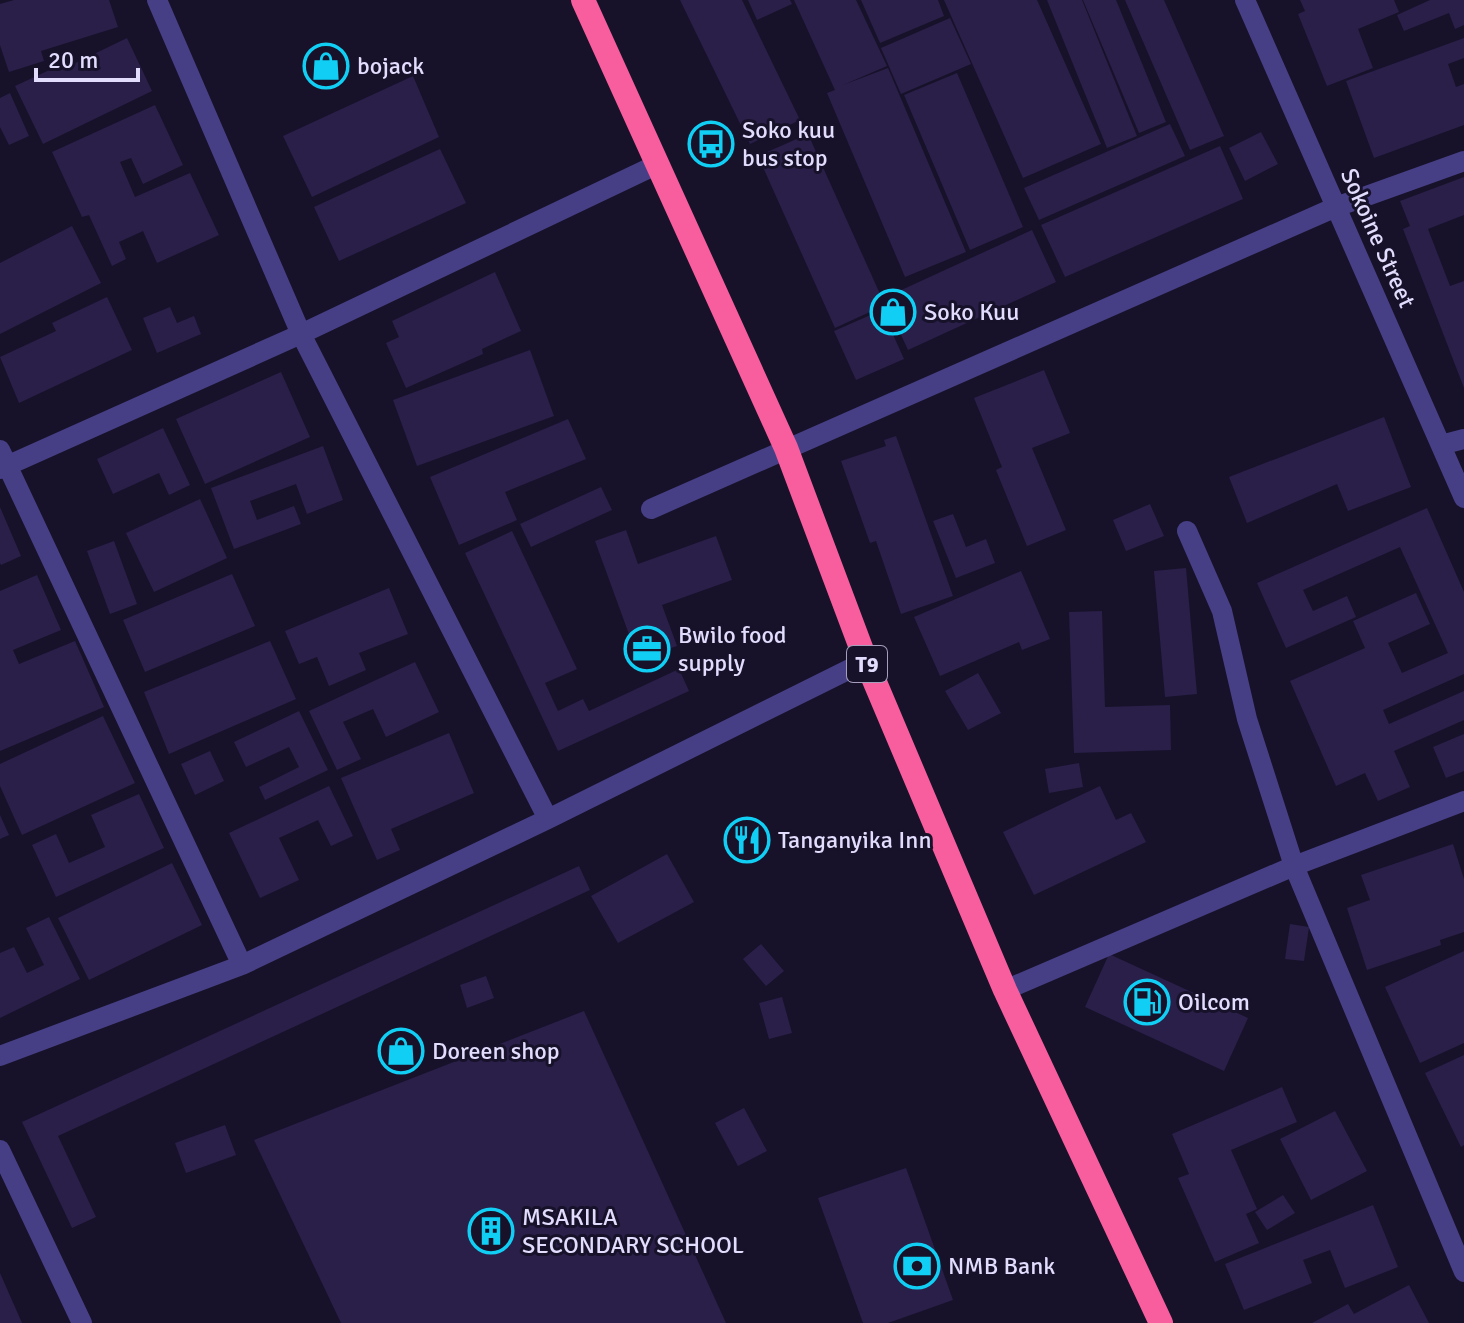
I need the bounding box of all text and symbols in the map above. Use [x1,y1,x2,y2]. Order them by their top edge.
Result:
scale bar [36,32,138,82]
shop icon: bojack [302,42,350,90]
text: 20 m [48,45,98,75]
place label: bojack [357,51,424,81]
place label: Soko kuu bus stop [742,115,835,173]
bus stop icon: Soko kuu bus stop [687,120,735,168]
street label: Sokoine Street [1334,164,1422,312]
shop icon: Soko Kuu [869,288,917,336]
place label: Soko Kuu [924,297,1019,327]
place label: Bwilo food supply [678,620,787,678]
office icon: Bwilo food supply [623,625,671,673]
road number: T9 [847,646,887,682]
restaurant icon: Tanganyika Inn [723,816,771,864]
place label: Tanganyika Inn [778,825,932,855]
fuel station icon: Oilcom [1123,978,1171,1026]
place label: Oilcom [1178,987,1250,1017]
shop icon: Doreen shop [377,1027,425,1075]
place label: Doreen shop [432,1036,560,1066]
place label: MSAKILA SECONDARY SCHOOL [522,1202,744,1260]
building icon: MSAKILA SECONDARY SCHOOL [467,1207,515,1255]
bank icon: NMB Bank [893,1242,941,1290]
place label: NMB Bank [948,1251,1055,1281]

